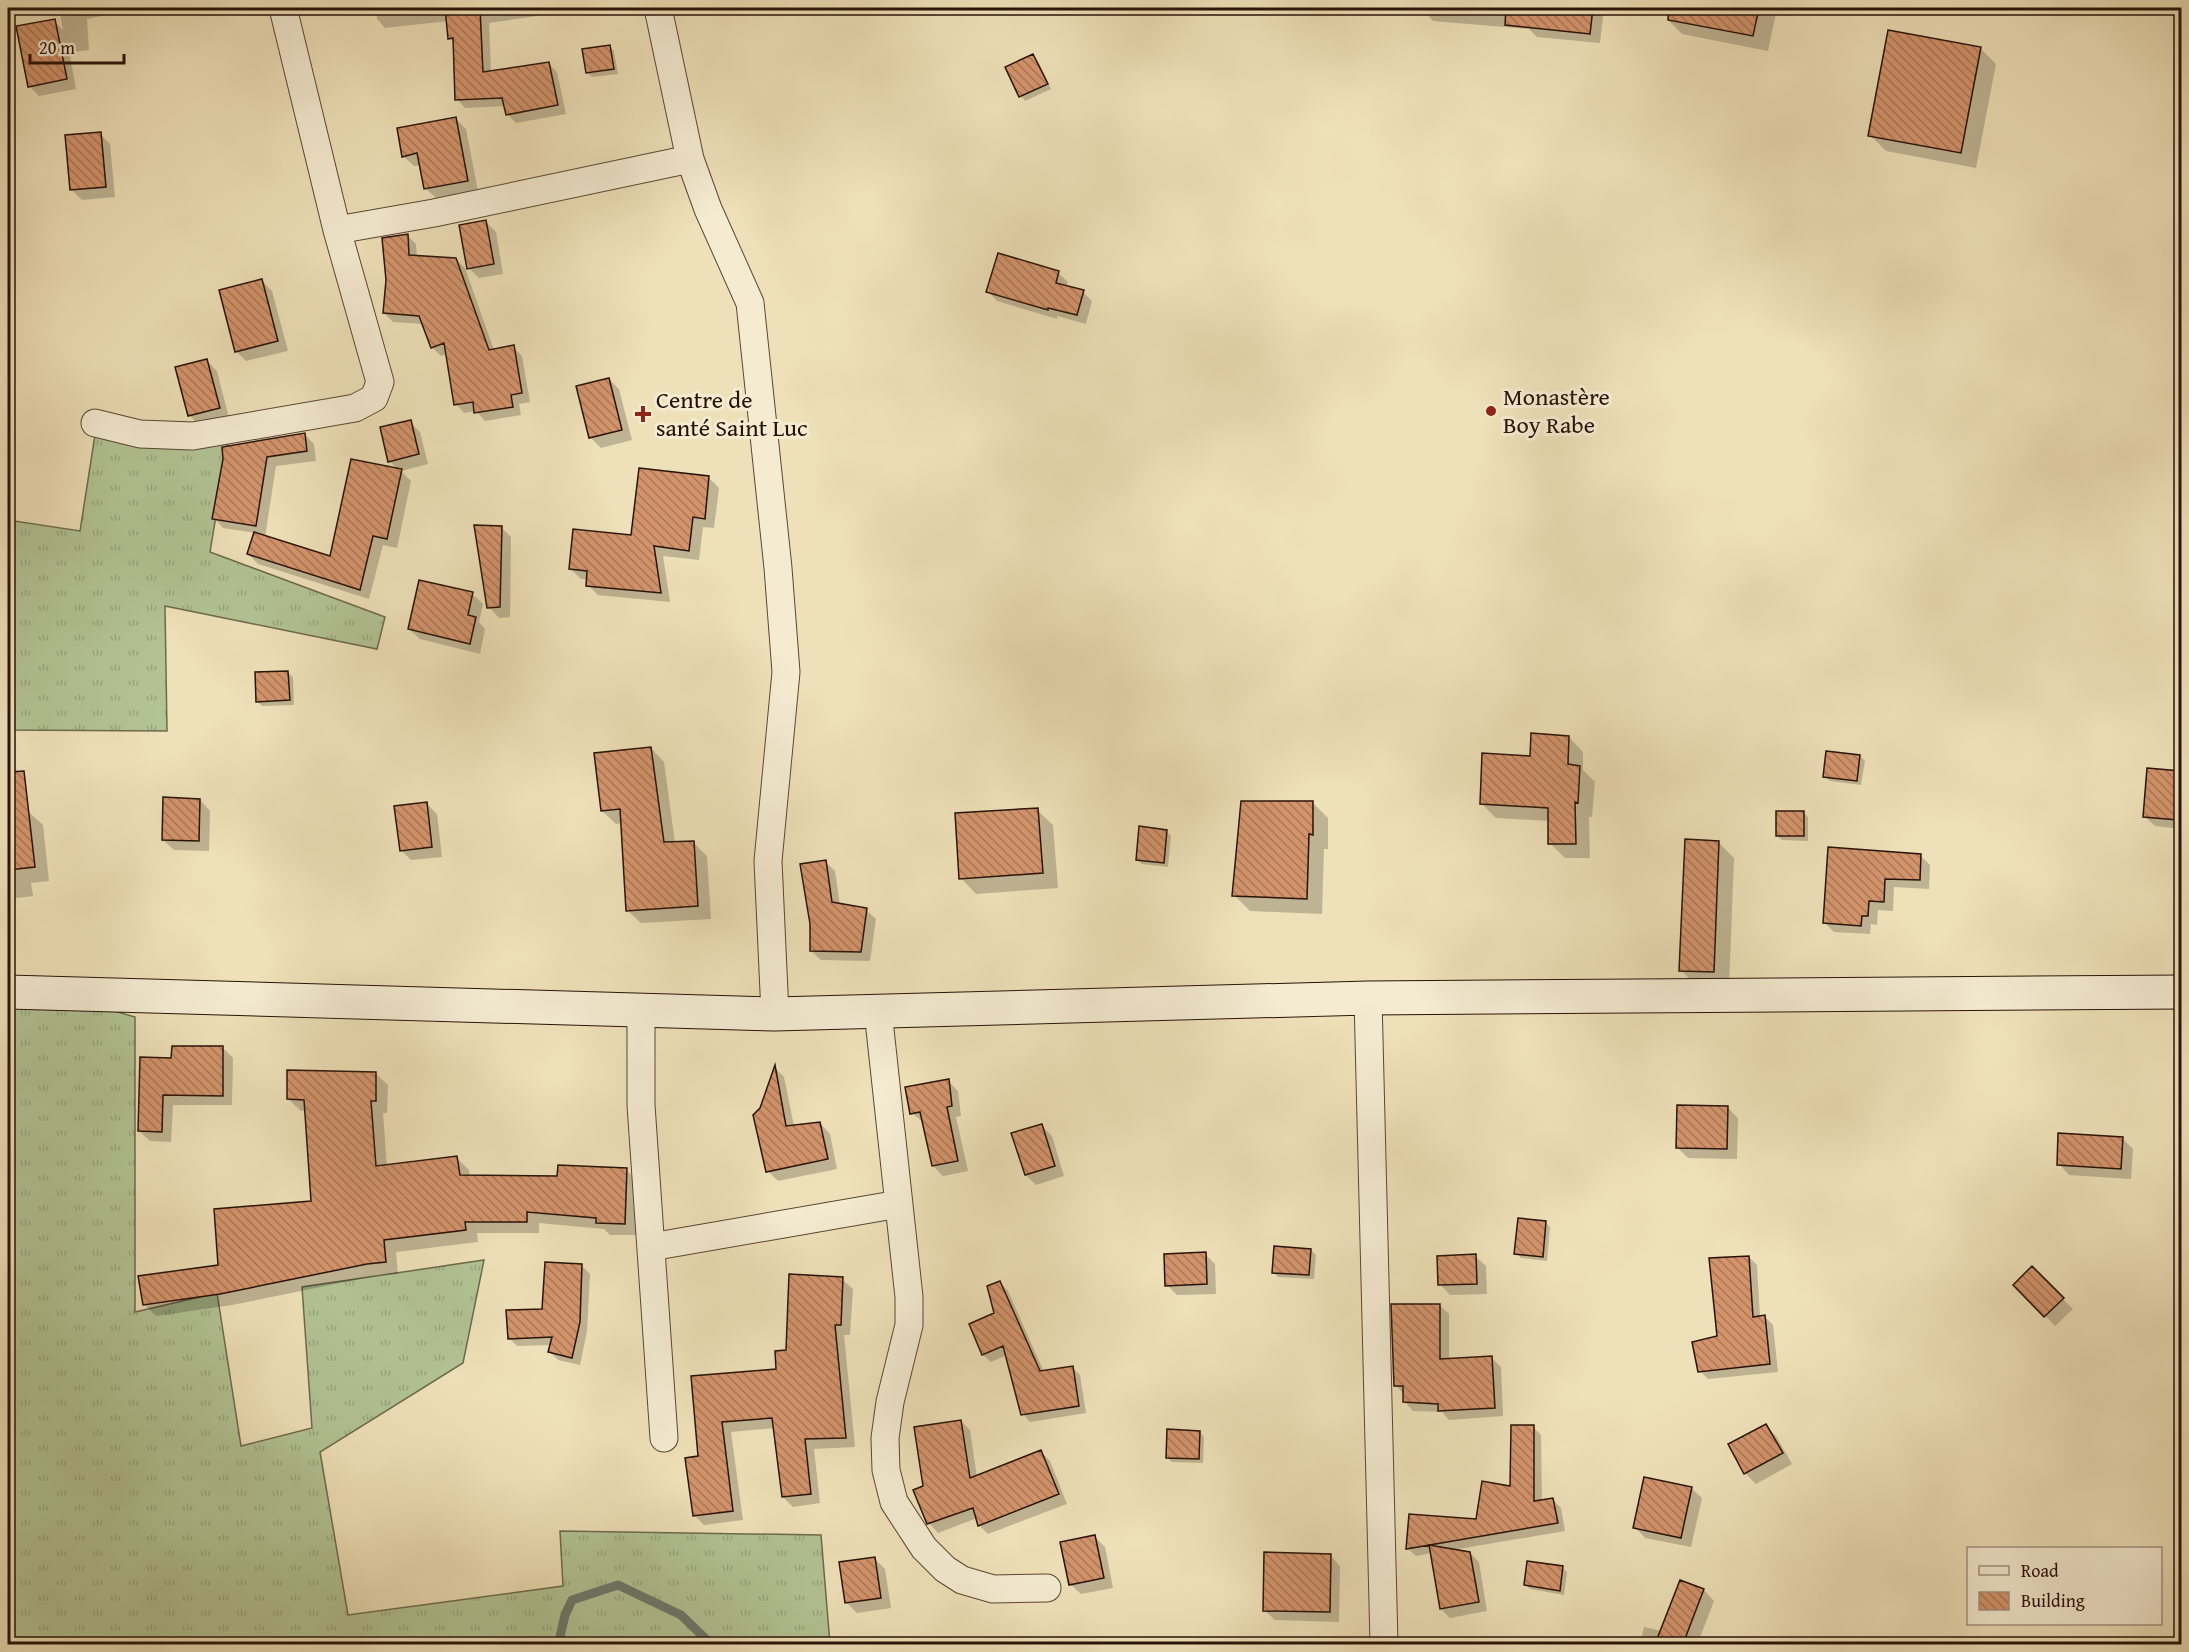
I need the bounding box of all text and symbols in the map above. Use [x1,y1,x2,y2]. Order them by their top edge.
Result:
scale bar [30,27,124,65]
text: 20 m [39,34,75,61]
place label: Monastère Boy Rabe [1503,379,1610,442]
place label: Centre de santé Saint Luc [656,382,808,445]
marker: Monastère Boy Rabe [1484,404,1498,418]
marker: Centre de santé Saint Luc [634,405,652,423]
legend [1967,1547,2162,1625]
text: Road [2021,1557,2059,1584]
text: Building [2021,1587,2085,1614]

